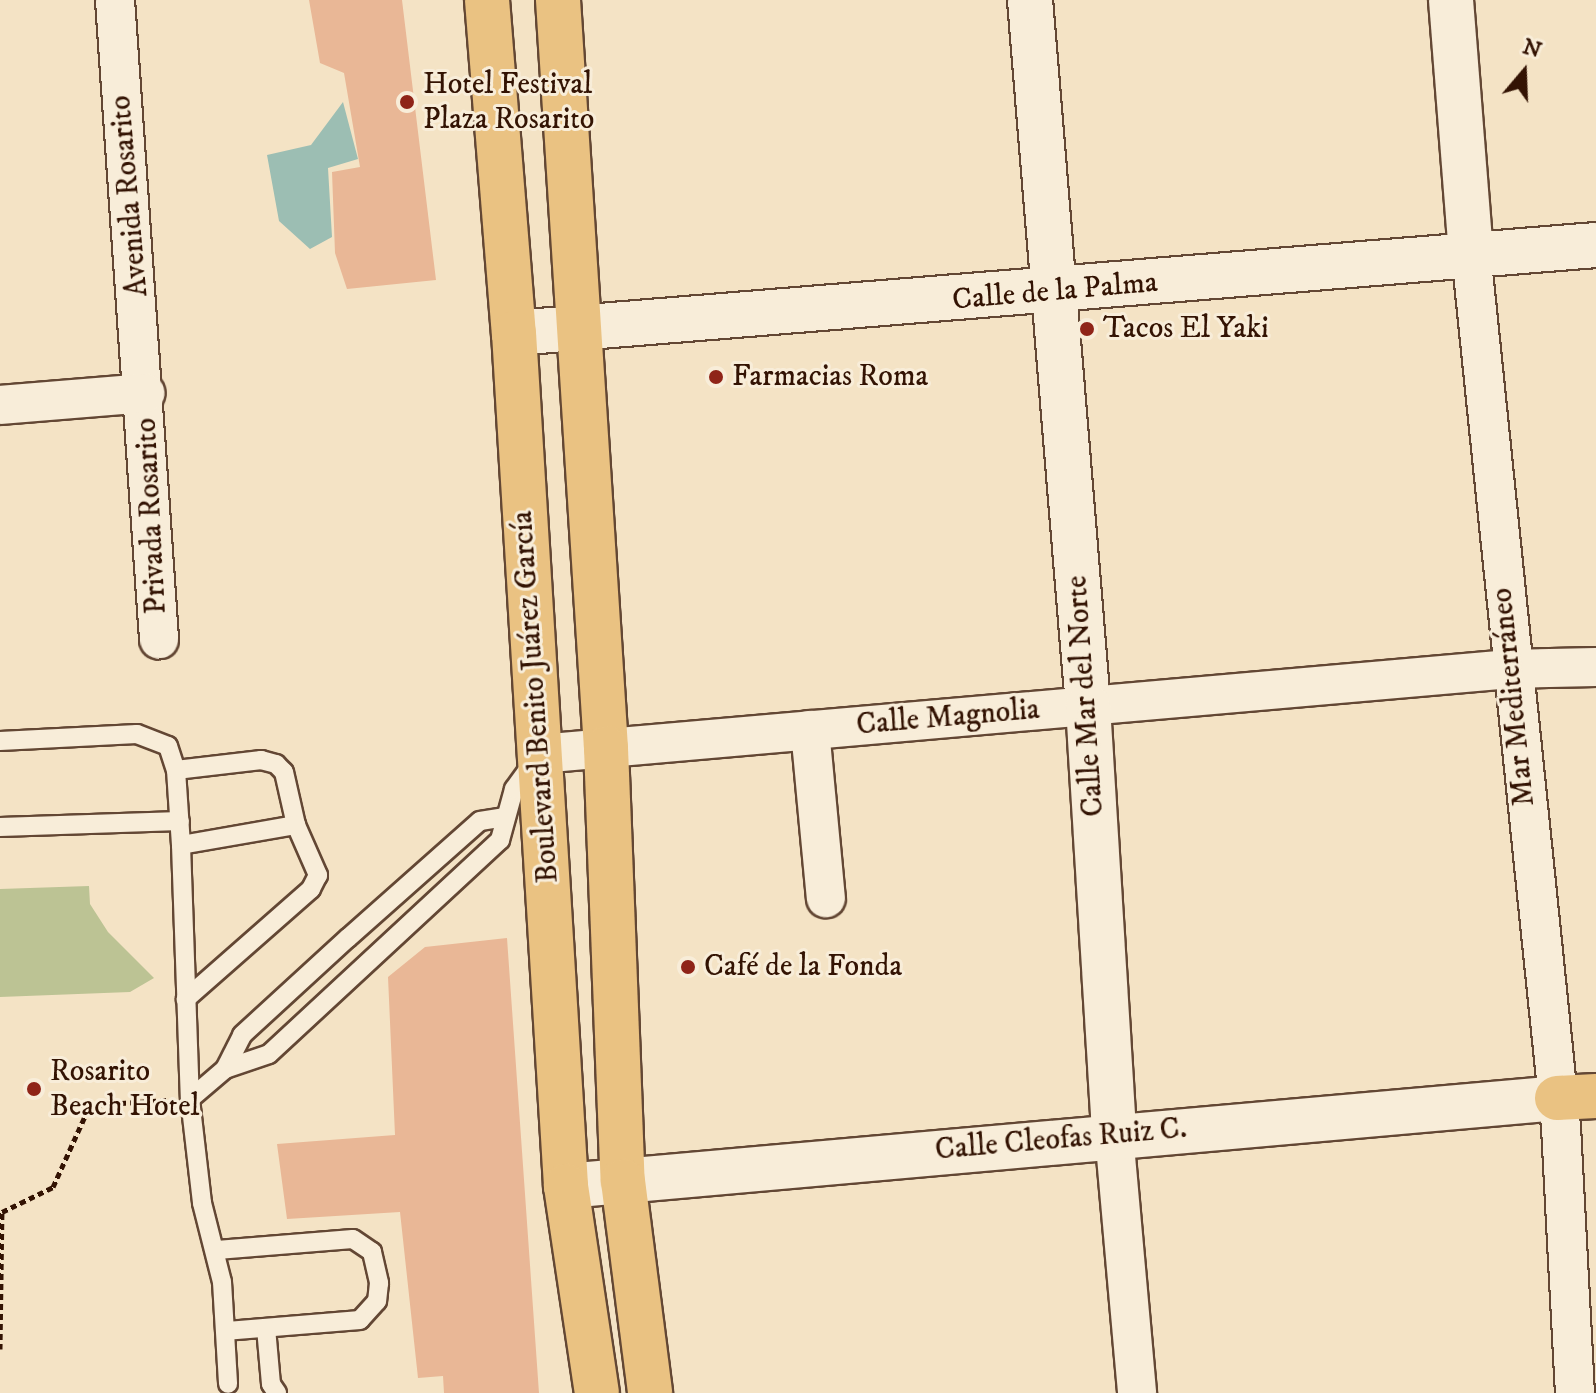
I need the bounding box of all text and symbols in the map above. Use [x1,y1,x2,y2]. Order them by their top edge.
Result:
north arrow [1484,32,1564,112]
text: N [1519,33,1545,65]
place label: Hotel Festival Plaza Rosarito [423,67,594,138]
marker: Hotel Festival Plaza Rosarito [398,93,416,111]
street label: Avenida Rosarito [103,94,157,298]
street label: Calle de la Palma [951,265,1159,319]
place label: Tacos El Yaki [1103,311,1269,347]
marker: Tacos El Yaki [1078,320,1096,338]
place label: Farmacias Roma [732,359,928,395]
marker: Farmacias Roma [707,368,725,386]
street label: Privada Rosarito [129,417,175,615]
street label: Boulevard Benito Juárez García [505,510,567,884]
street label: Calle Mar del Norte [1060,574,1112,818]
street label: Mar Mediterráneo [1485,586,1543,808]
street label: Calle Magnolia [855,692,1041,744]
place label: Café de la Fonda [704,949,902,985]
marker: Café de la Fonda [679,958,697,976]
place label: Rosarito Beach Hotel [50,1054,200,1124]
marker: Rosarito Beach Hotel [25,1080,43,1098]
street label: Calle Cleofas Ruiz C. [934,1111,1188,1169]

